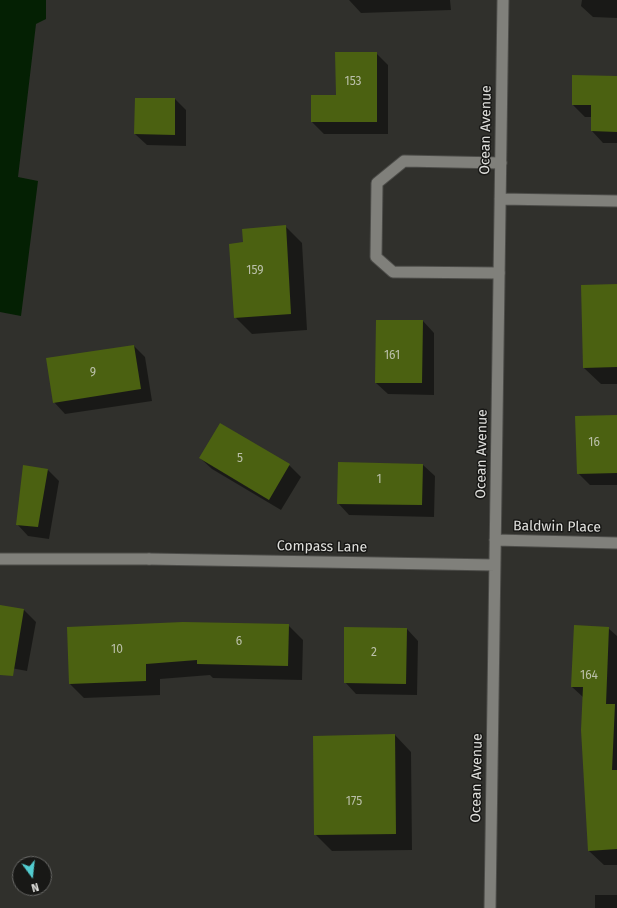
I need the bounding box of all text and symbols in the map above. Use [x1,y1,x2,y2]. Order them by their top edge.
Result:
house number: 153 [344,75,362,89]
street label: Ocean Avenue [477,85,495,175]
house number: 159 [246,264,264,278]
house number: 161 [384,349,400,363]
house number: 9 [90,366,96,380]
street label: Ocean Avenue [473,409,491,499]
house number: 16 [588,436,600,450]
house number: 5 [237,452,243,466]
house number: 1 [376,473,382,487]
street label: Baldwin Place [513,518,601,536]
street label: Compass Lane [277,538,367,556]
house number: 6 [236,635,242,649]
house number: 10 [111,643,123,657]
house number: 2 [371,646,377,660]
house number: 164 [580,669,598,683]
street label: Ocean Avenue [468,733,486,823]
house number: 175 [346,795,362,809]
north arrow [12,856,52,896]
text: N [30,880,40,894]

